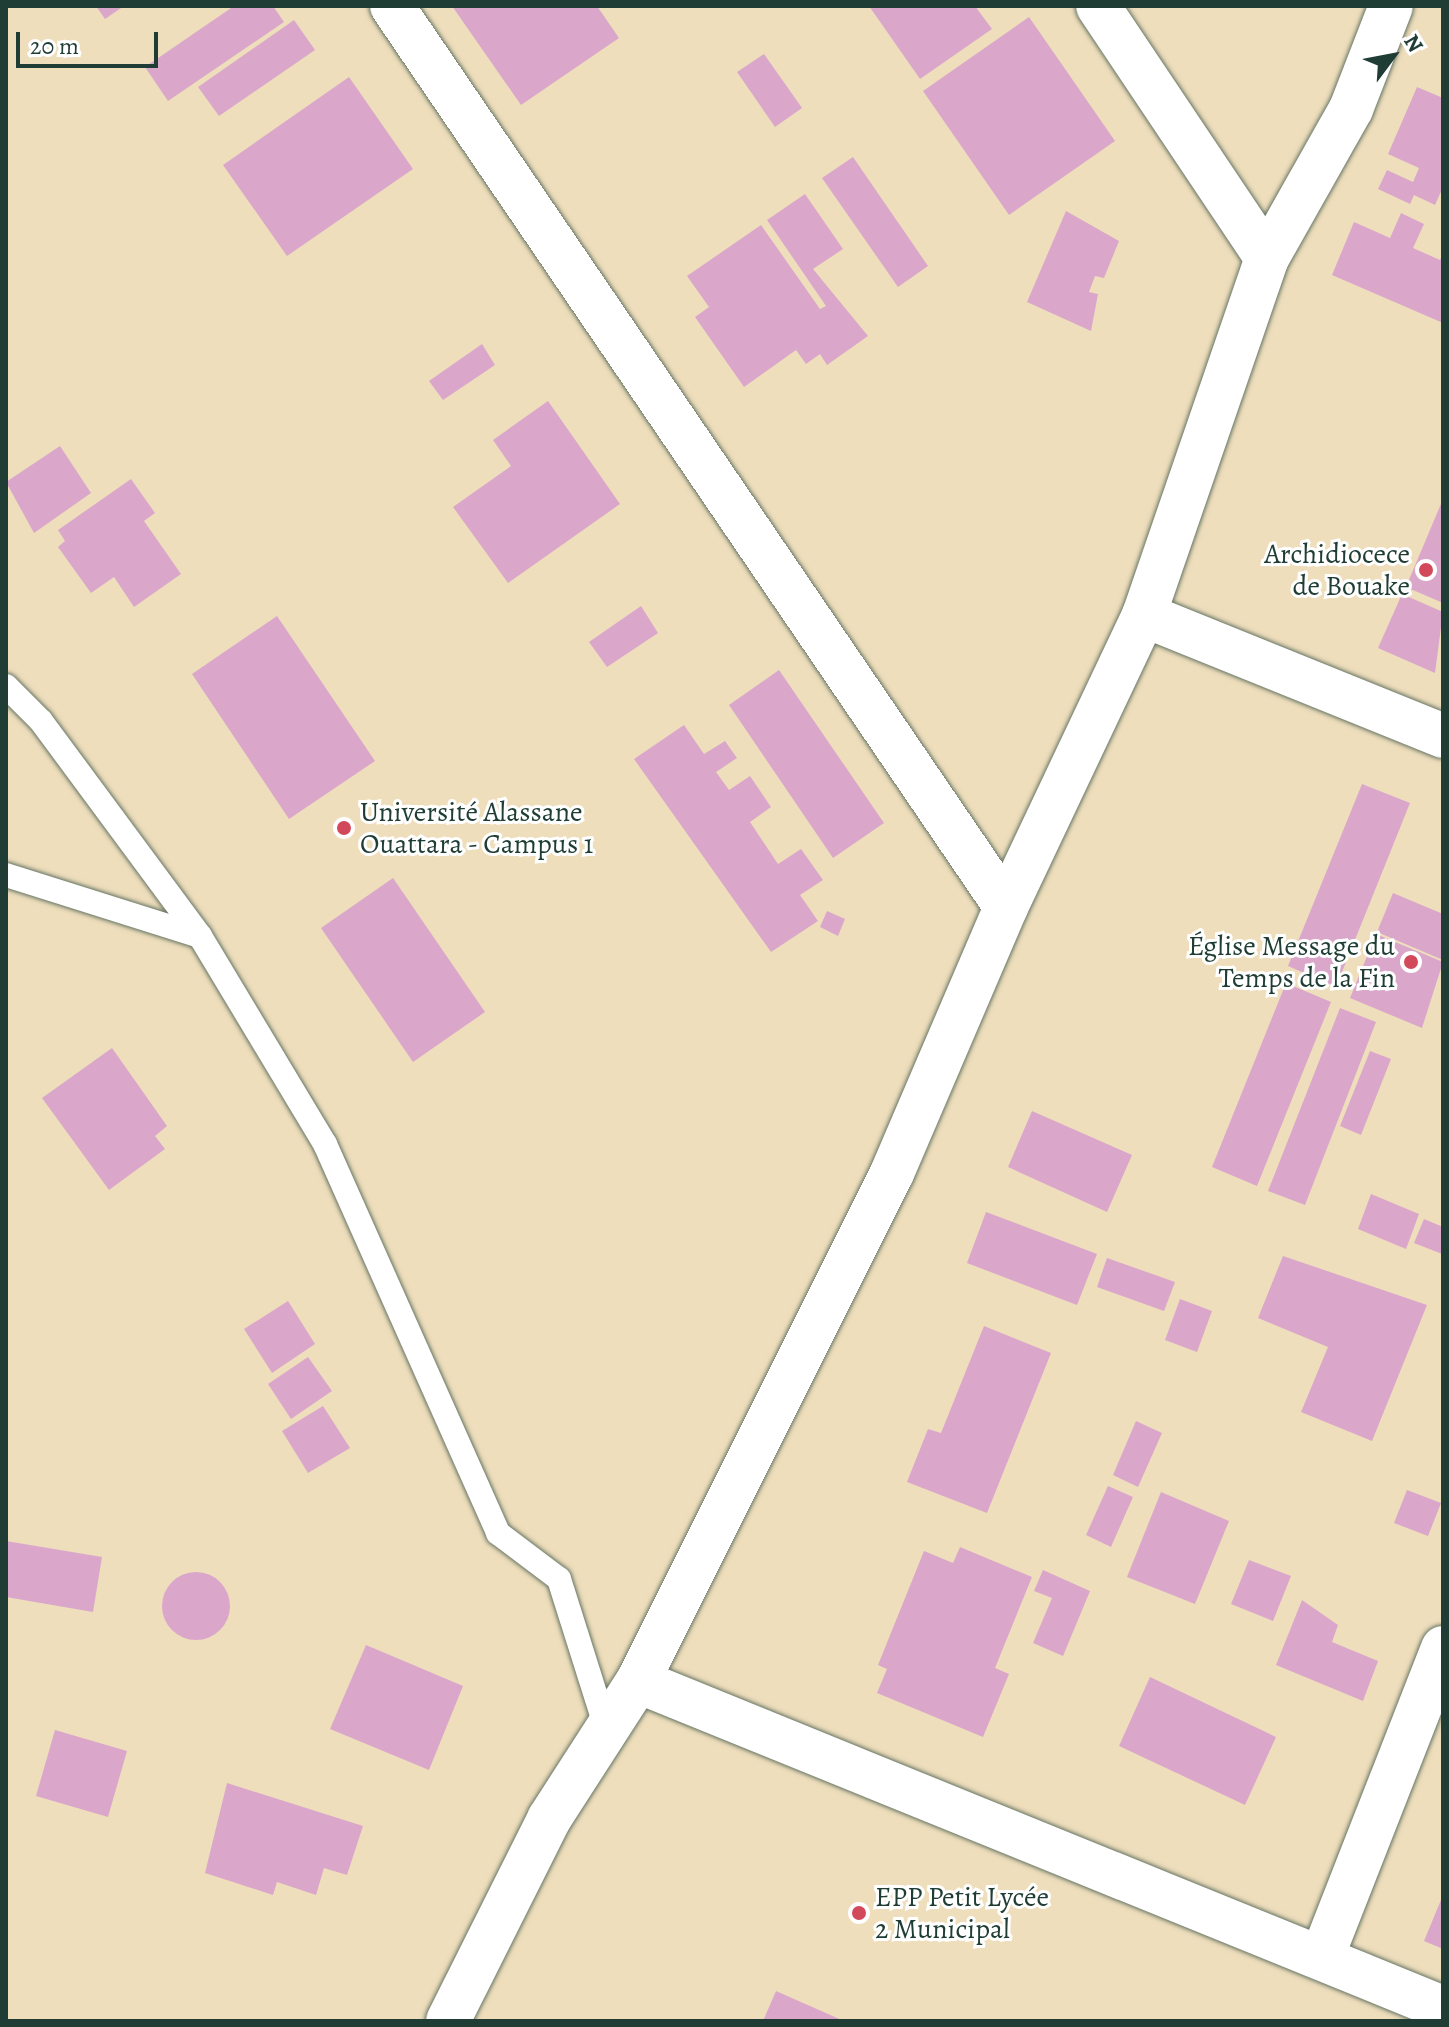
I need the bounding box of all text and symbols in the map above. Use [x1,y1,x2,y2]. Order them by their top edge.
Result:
scale bar [20,16,162,66]
north arrow [1353,16,1433,96]
text: N [1396,29,1430,58]
text: 20 m [30,30,79,62]
place label: Archidiocece de Bouake [1264,537,1410,603]
marker: Archidiocece de Bouake [1417,561,1435,579]
place label: Université Alassane Ouattara - Campus 1 [360,795,594,861]
marker: Université Alassane Ouattara - Campus 1 [335,819,353,837]
place label: Église Message du Temps de la Fin [1188,929,1395,995]
marker: Église Message du Temps de la Fin [1402,953,1420,971]
place label: EPP Petit Lycée 2 Municipal [875,1880,1049,1946]
marker: EPP Petit Lycée 2 Municipal [850,1904,868,1922]

